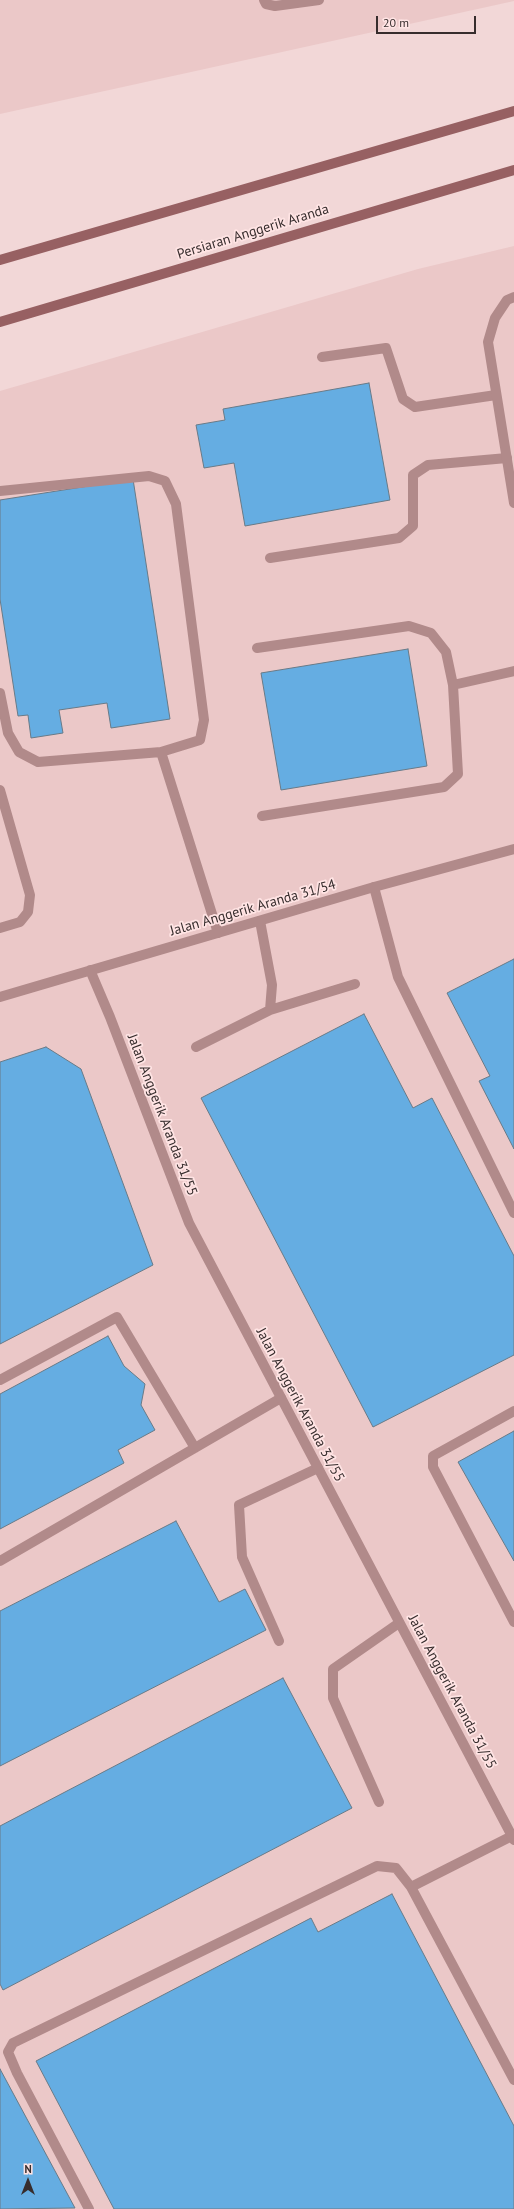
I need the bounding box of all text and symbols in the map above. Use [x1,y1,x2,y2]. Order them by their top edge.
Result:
scale bar [378,8,478,34]
text: 20 m [383,15,409,30]
street label: Persiaran Anggerik Aranda [175,201,331,263]
street label: Jalan Anggerik Aranda 31/54 [168,876,338,940]
street label: Jalan Anggerik Aranda 31/55 [123,1032,201,1198]
street label: Jalan Anggerik Aranda 31/55 [252,1325,348,1485]
street label: Jalan Anggerik Aranda 31/55 [404,1612,500,1772]
north arrow [8,2161,48,2201]
text: N [24,2162,32,2176]

